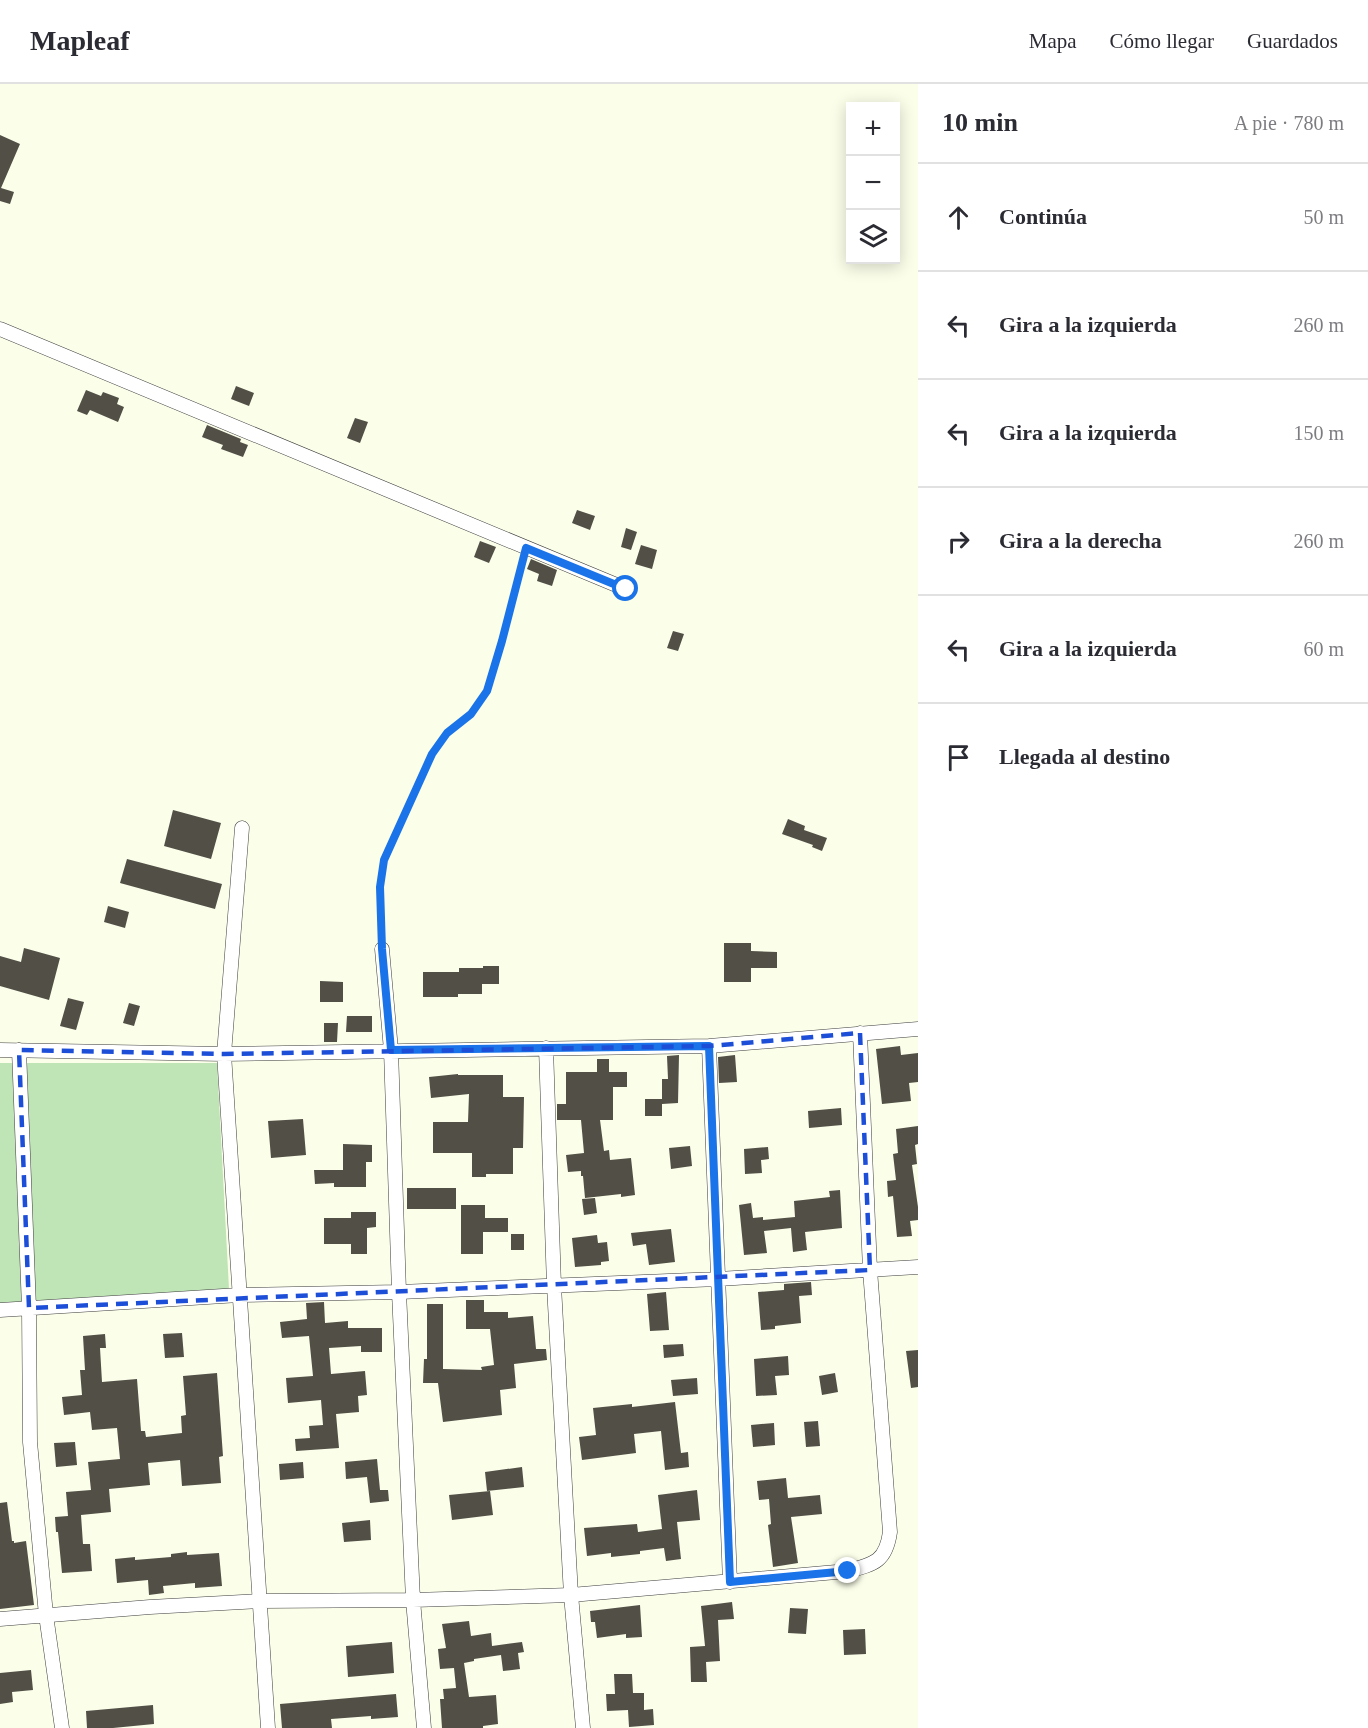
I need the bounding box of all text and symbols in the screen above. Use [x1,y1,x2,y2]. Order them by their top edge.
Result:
text: Mapleaf [30,25,130,56]
text: Mapa [1029,29,1077,53]
text: Cómo llegar [1110,29,1214,53]
text: Guardados [1247,29,1338,53]
map controls [846,102,900,264]
button: + [846,102,900,156]
text: 10 min [942,108,1018,137]
text: A pie · 780 m [1234,112,1344,134]
button: − [846,156,900,210]
icon: ahead [942,201,975,234]
text: Continúa [999,204,1087,229]
text: 50 m [1303,206,1344,228]
button: layers [846,210,900,264]
icon: left [942,309,975,342]
text: Gira a la izquierda [999,312,1177,337]
text: 260 m [1293,314,1344,336]
icon: left [942,417,975,450]
text: Gira a la izquierda [999,420,1177,445]
text: 150 m [1293,422,1344,444]
icon: right [942,525,975,558]
text: Gira a la derecha [999,528,1162,553]
text: 260 m [1293,530,1344,552]
route start [612,575,638,601]
icon: left [942,633,975,666]
text: Gira a la izquierda [999,636,1177,661]
text: 60 m [1303,638,1344,660]
icon: arrive [942,741,975,774]
text: Llegada al destino [999,744,1170,769]
route end [834,1557,860,1583]

